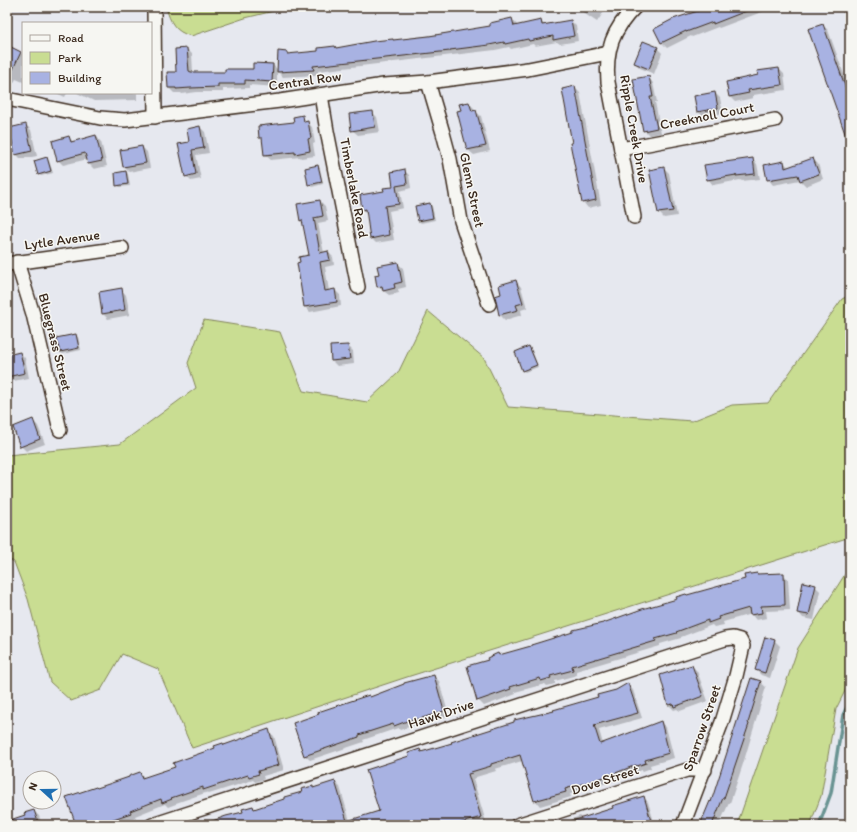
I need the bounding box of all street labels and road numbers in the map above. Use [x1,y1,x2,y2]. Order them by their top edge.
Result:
street label: Central Row [267,67,343,95]
street label: Ripple Creek Drive [616,74,652,185]
street label: Creeknoll Court [658,99,756,133]
street label: Timberlake Road [336,137,372,240]
street label: Glenn Street [456,151,488,229]
street label: Lytle Avenue [23,226,101,254]
street label: Bluegrass Street [35,291,75,393]
street label: Sparrow Street [679,682,725,774]
street label: Hawk Drive [406,695,476,733]
street label: Dove Street [569,761,641,799]

